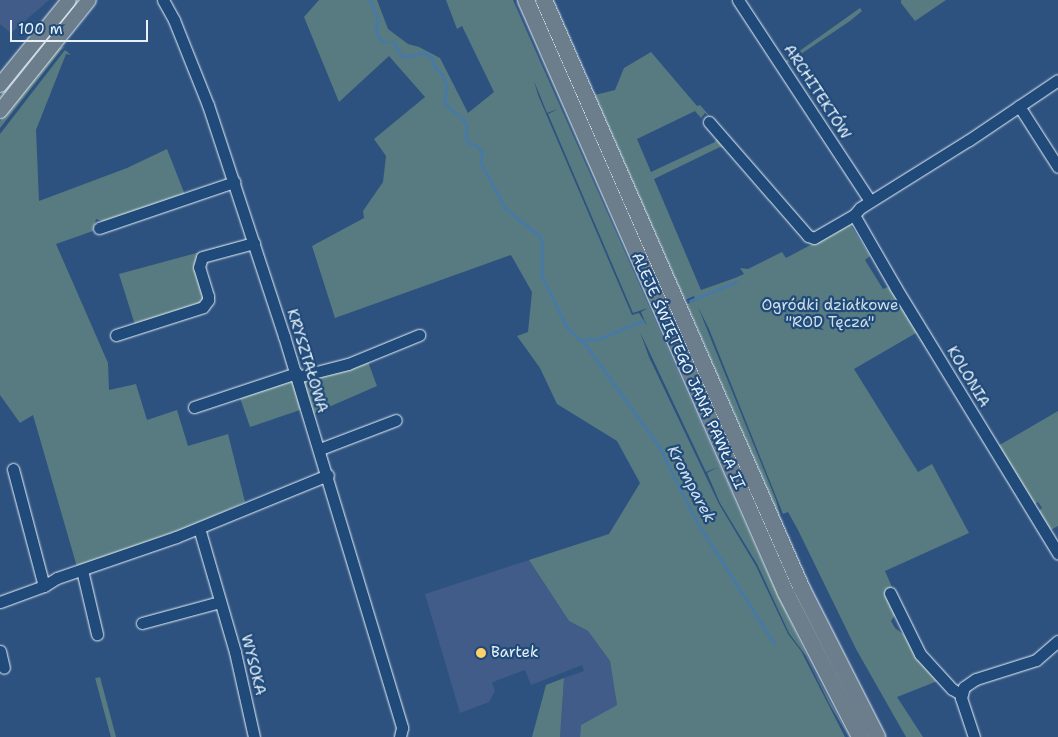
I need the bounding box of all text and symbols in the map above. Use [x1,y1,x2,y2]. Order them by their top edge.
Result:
scale bar [12,10,150,42]
text: 100 m [18,19,63,39]
street label: ARCHITEKTÓW [780,41,854,143]
street label: ALEJE ŚWIĘTEGO JANA PAWŁA II [627,250,749,492]
park label: Ogródki działkowe "ROD Tęcza" [761,296,899,331]
street label: KRYSZTAŁOWA [283,307,331,415]
street label: KOLONIA [943,343,993,411]
water label: Kromparek [663,442,719,526]
street label: WYSOKA [237,633,269,697]
place label: Bartek [491,644,539,662]
marker: Bartek [475,647,487,659]

